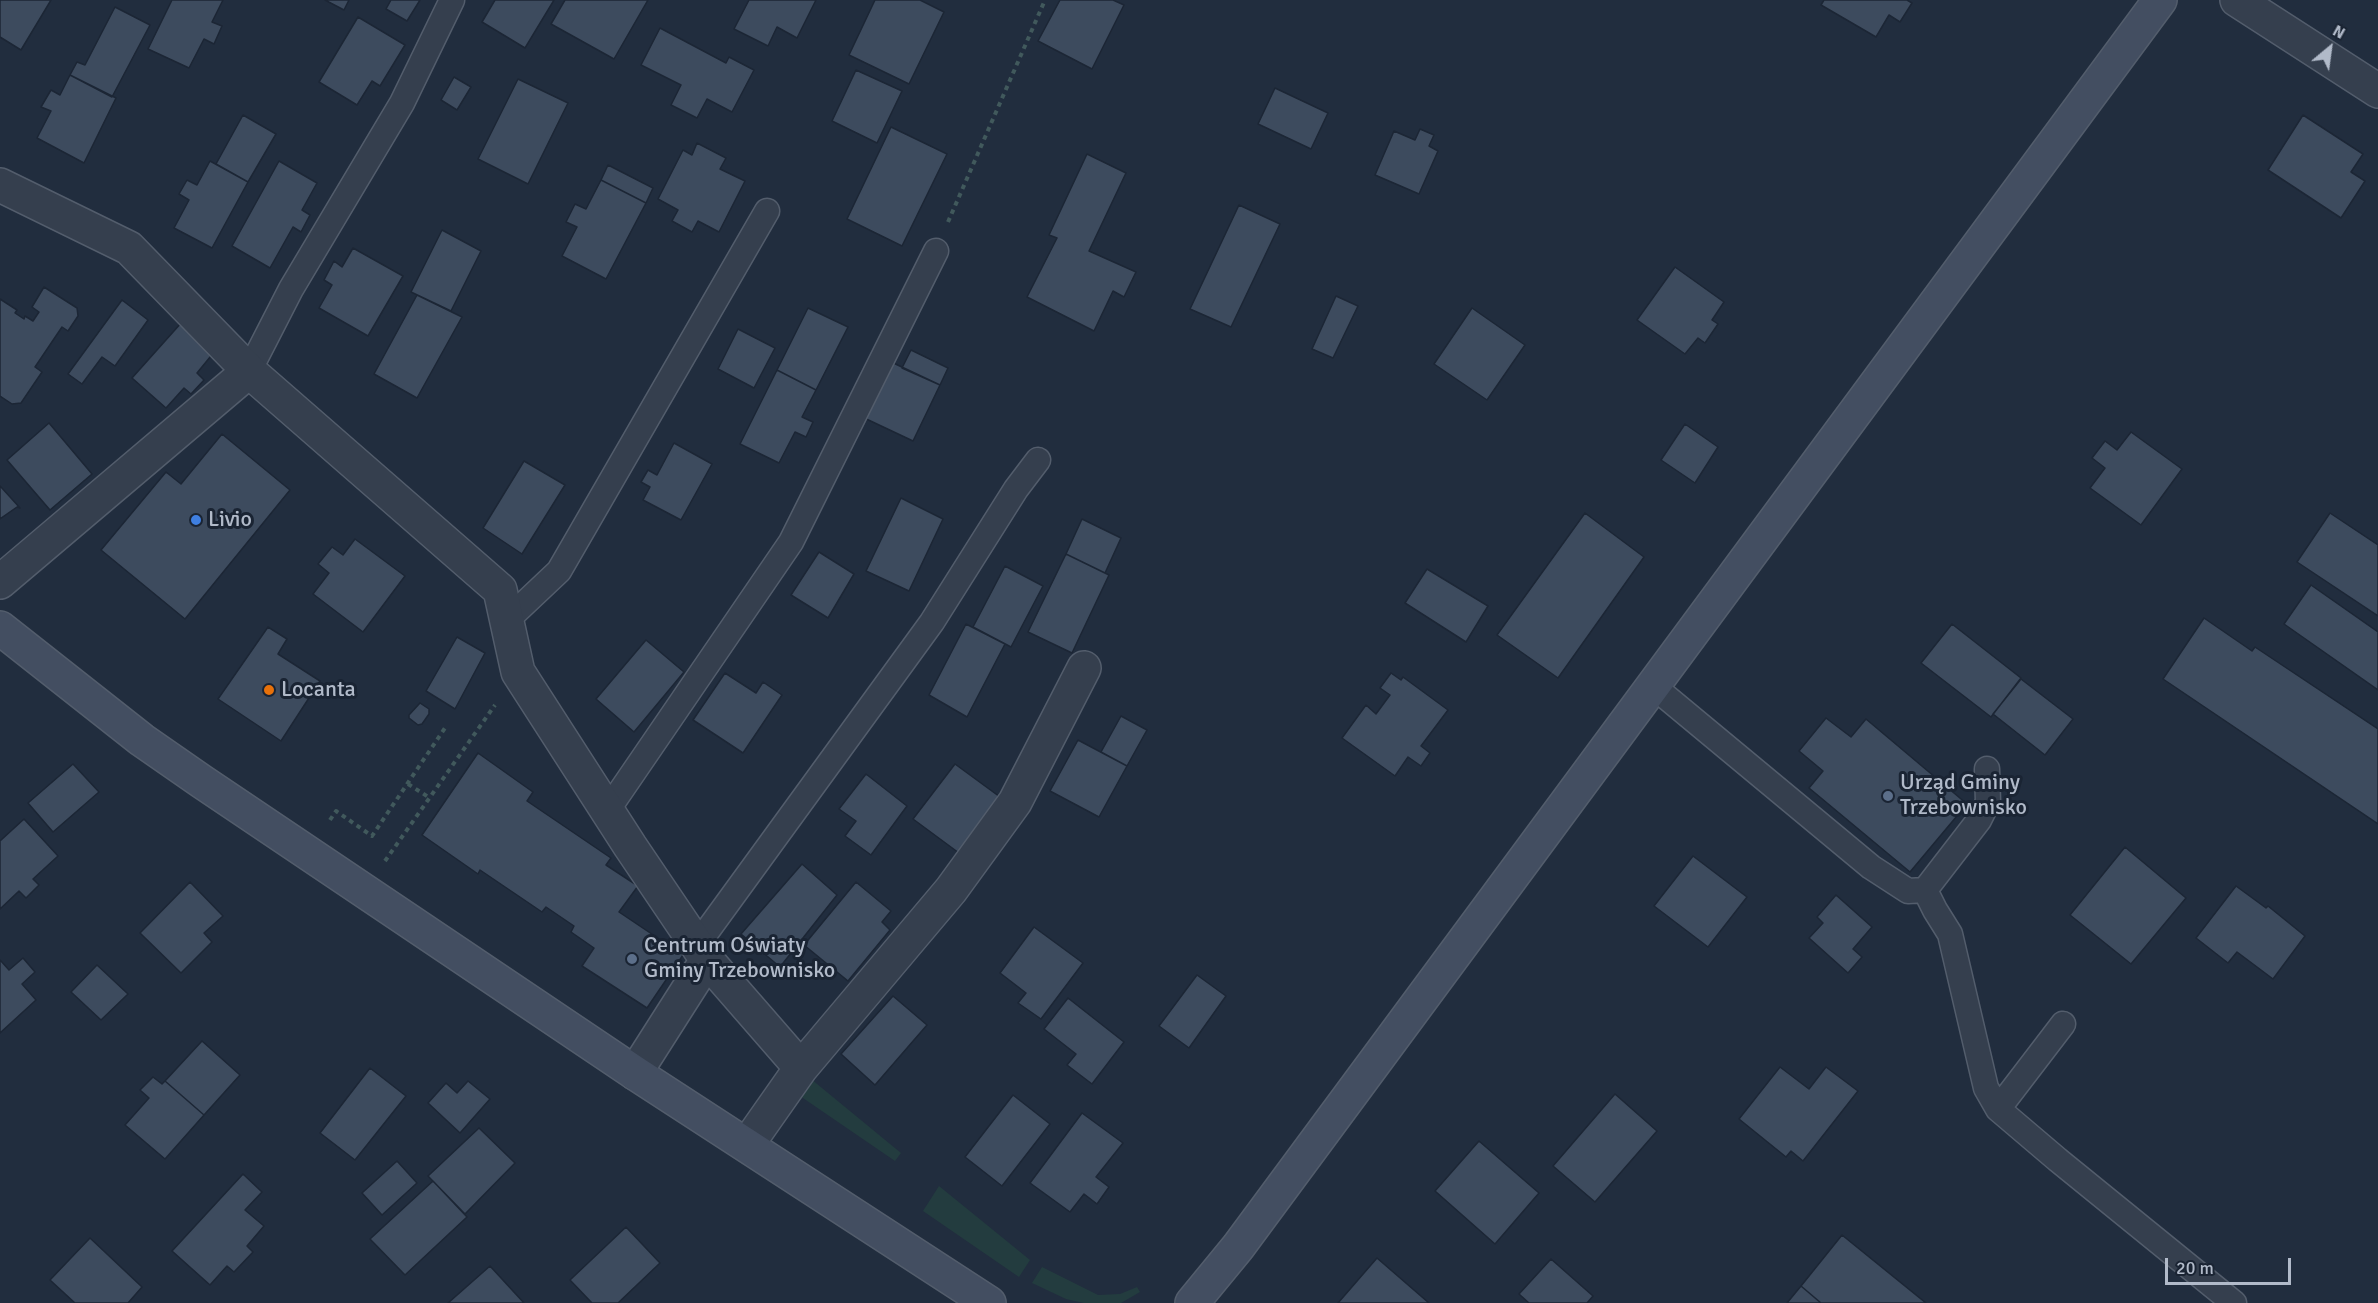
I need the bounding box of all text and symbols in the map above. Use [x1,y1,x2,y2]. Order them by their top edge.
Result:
north arrow [2300,18,2360,78]
text: N [2329,21,2348,44]
place label: Livio [208,507,252,533]
marker: Livio [189,513,203,527]
place label: Locanta [281,677,356,703]
marker: Locanta [262,683,276,697]
place label: Urząd Gminy Trzebownisko [1900,770,2027,822]
marker: Urząd Gminy Trzebownisko [1881,789,1895,803]
place label: Centrum Oświaty Gminy Trzebownisko [644,933,835,984]
marker: Centrum Oświaty Gminy Trzebownisko [625,952,639,966]
scale bar [2168,1246,2294,1284]
text: 20 m [2176,1257,2214,1279]

